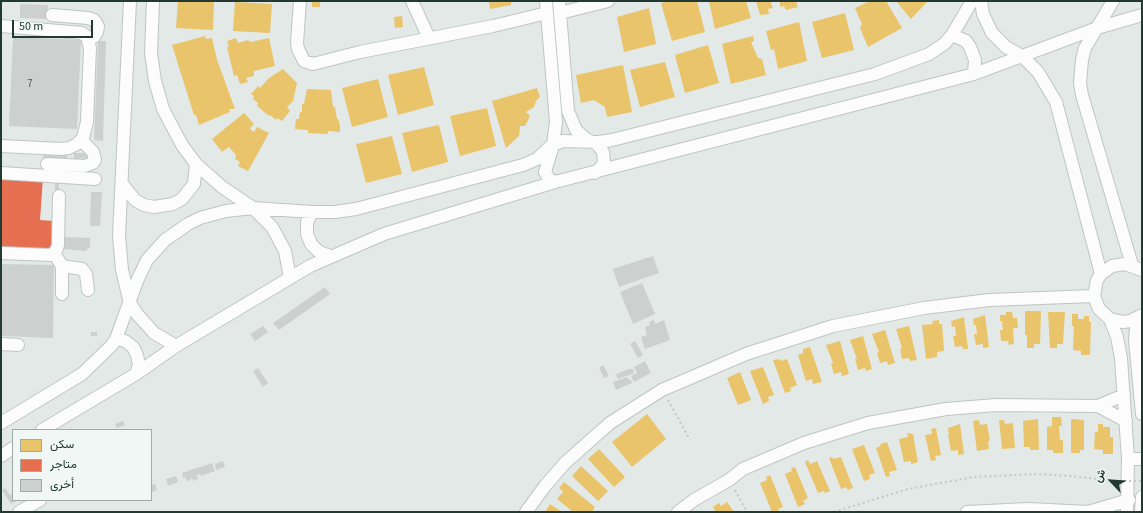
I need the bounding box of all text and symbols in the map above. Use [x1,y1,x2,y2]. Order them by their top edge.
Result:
scale bar [14,12,95,38]
text: 50 m [19,18,43,35]
house number: 7 [27,78,33,92]
legend [12,429,152,501]
text: سكن [50,436,74,453]
text: متاجر [50,456,77,473]
north arrow [1091,461,1131,501]
text: ش [1090,467,1109,485]
text: أخرى [50,476,74,493]

